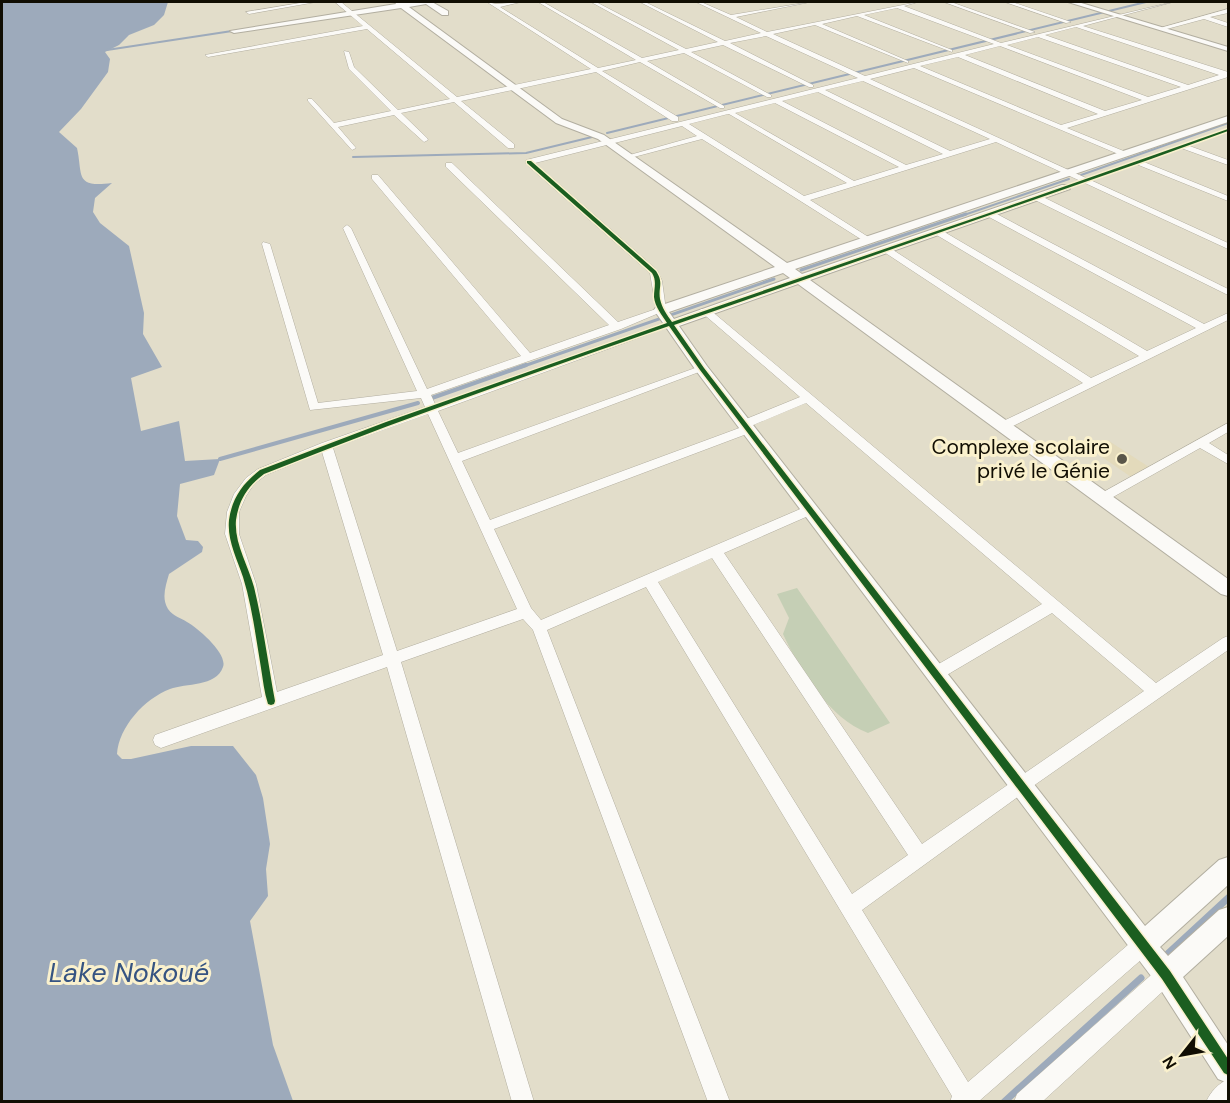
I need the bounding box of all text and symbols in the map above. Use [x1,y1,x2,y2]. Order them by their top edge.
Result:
place label: Complexe scolaire privé le Génie [932,433,1110,485]
marker: Complexe scolaire privé le Génie [1115,452,1129,466]
water label: Lake Nokoué [49,955,209,990]
north arrow [1152,1025,1212,1085]
text: N [1158,1052,1182,1073]

